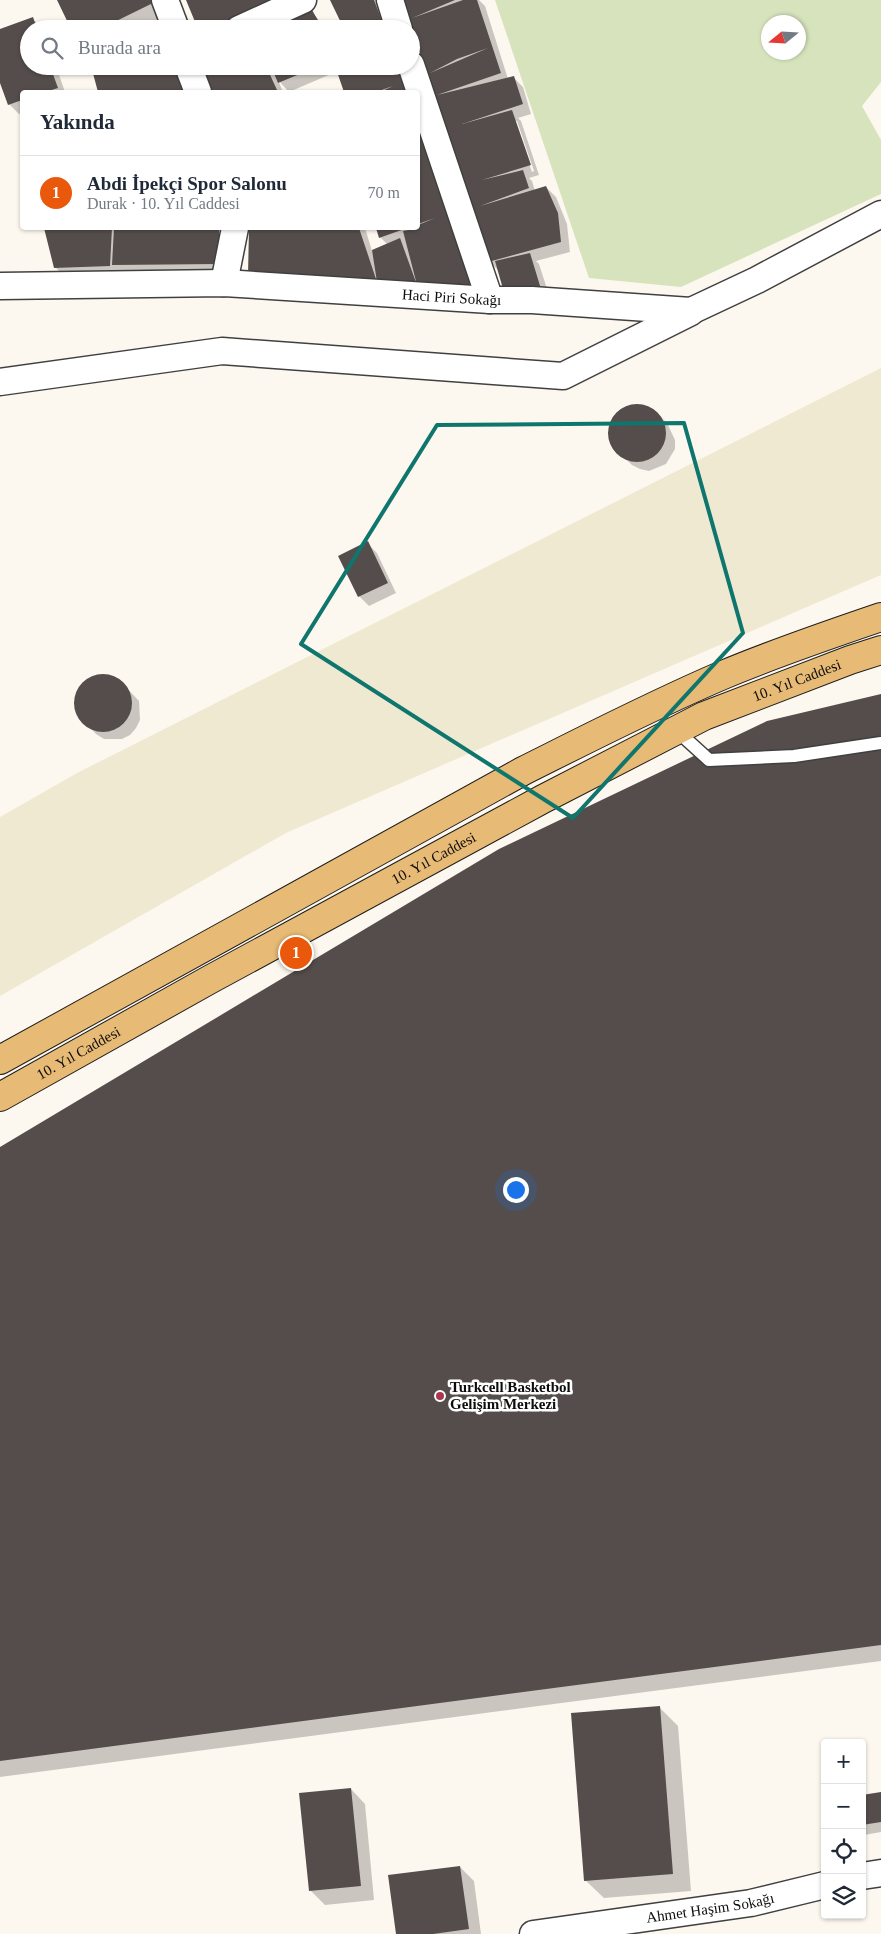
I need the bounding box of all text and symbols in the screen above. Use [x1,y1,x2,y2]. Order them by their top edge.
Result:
north arrow [761,15,806,60]
search box [20,20,420,75]
icon: search [38,34,66,62]
text: Burada ara [78,37,161,58]
text: Yakında [40,110,115,134]
text: Abdi İpekçi Spor Salonu [87,173,287,194]
text: 1 [52,184,60,201]
text: 70 m [368,184,400,201]
text: Durak · 10. Yıl Caddesi [87,195,240,212]
street label: Haci Piri Sokağı [401,286,501,308]
street label: 10. Yıl Caddesi [750,656,843,705]
street label: 10. Yıl Caddesi [389,829,478,888]
pin: 1 [280,934,312,972]
street label: 10. Yıl Caddesi [34,1023,123,1083]
your location [503,1177,529,1203]
place label: Turkcell Basketbol Gelişim Merkezi [450,1379,571,1412]
marker: Turkcell Basketbol Gelişim Merkezi [434,1390,446,1402]
map controls [821,1739,866,1919]
button: + [821,1739,866,1784]
button: − [821,1784,866,1829]
button: locate [821,1829,866,1874]
button: layers [821,1874,866,1919]
street label: Ahmet Haşim Sokağı [645,1890,776,1926]

